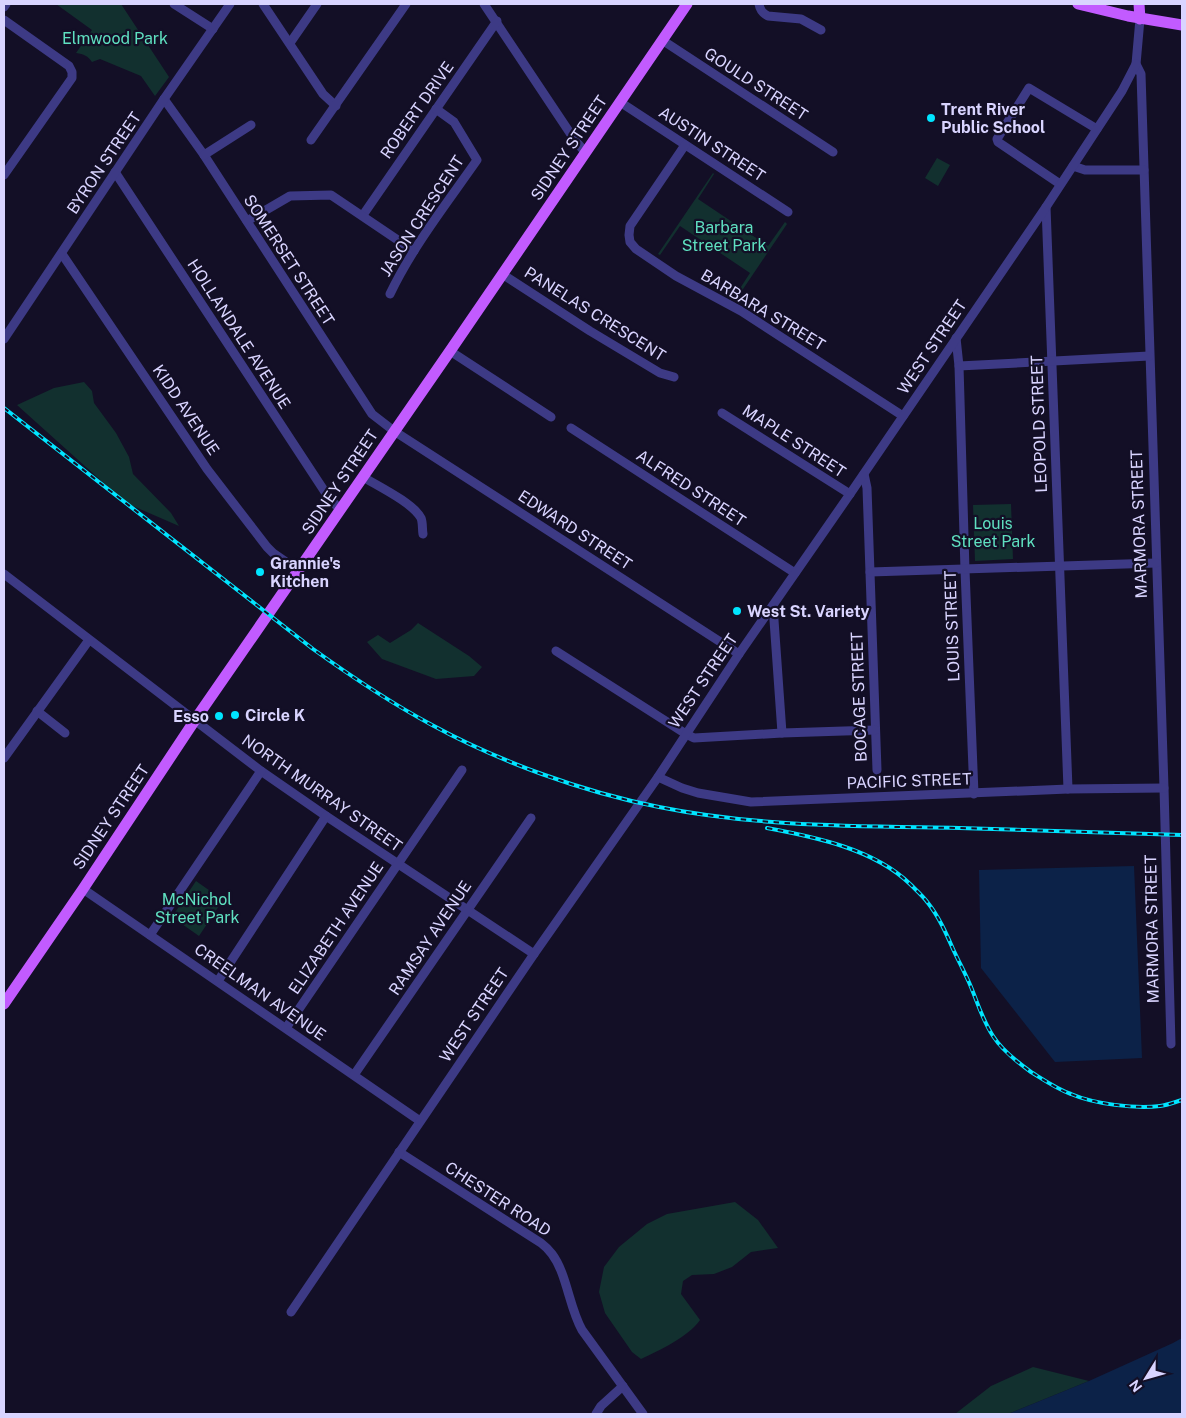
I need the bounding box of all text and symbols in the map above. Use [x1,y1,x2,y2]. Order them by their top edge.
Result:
park label: Elmwood Park [62,29,168,48]
street label: GOULD STREET [701,44,812,125]
street label: ROBERT DRIVE [376,58,458,162]
street label: SIDNEY STREET [527,91,611,204]
place label: Trent River Public School [941,100,1045,137]
street label: AUSTIN STREET [655,103,769,186]
street label: BYRON STREET [63,108,145,218]
marker: Trent River Public School [925,112,937,124]
street label: JASON CRESCENT [376,152,468,280]
street label: SOMERSET STREET [240,191,339,329]
park label: Barbara Street Park [682,218,766,255]
street label: HOLLANDALE AVENUE [183,256,295,412]
street label: PANELAS CRESCENT [521,263,670,365]
street label: BARBARA STREET [697,265,829,355]
street label: WEST STREET [893,296,971,398]
street label: LEOPOLD STREET [1027,354,1051,493]
street label: KIDD AVENUE [149,361,223,459]
street label: MAPLE STREET [739,401,850,482]
street label: SIDNEY STREET [298,425,382,538]
street label: ALFRED STREET [633,446,750,531]
street label: MARMORA STREET [1127,449,1151,599]
street label: EDWARD STREET [515,486,636,574]
park label: Louis Street Park [951,514,1035,551]
place label: Grannie's Kitchen [270,554,341,591]
marker: Grannie's Kitchen [254,566,266,578]
street label: LOUIS STREET [941,570,963,682]
place label: West St. Variety [747,602,870,621]
marker: West St. Variety [731,605,743,617]
street label: WEST STREET [664,630,742,732]
street label: BOCAGE STREET [847,631,871,762]
place label: Circle K [245,706,306,725]
place label: Esso [173,707,209,726]
marker: Circle K [229,709,241,721]
marker: Esso [213,710,225,722]
street label: NORTH MURRAY STREET [238,730,406,856]
street label: SIDNEY STREET [69,760,153,873]
street label: PACIFIC STREET [846,769,972,793]
street label: MARMORA STREET [1141,854,1163,1004]
street label: ELIZABETH AVENUE [285,858,387,998]
street label: RAMSAY AVENUE [385,877,475,999]
park label: McNichol Street Park [155,890,239,927]
street label: CREELMAN AVENUE [191,939,329,1045]
street label: WEST STREET [435,964,513,1066]
street label: CHESTER ROAD [442,1158,554,1240]
north arrow [1121,1353,1171,1403]
text: N [1126,1377,1145,1395]

